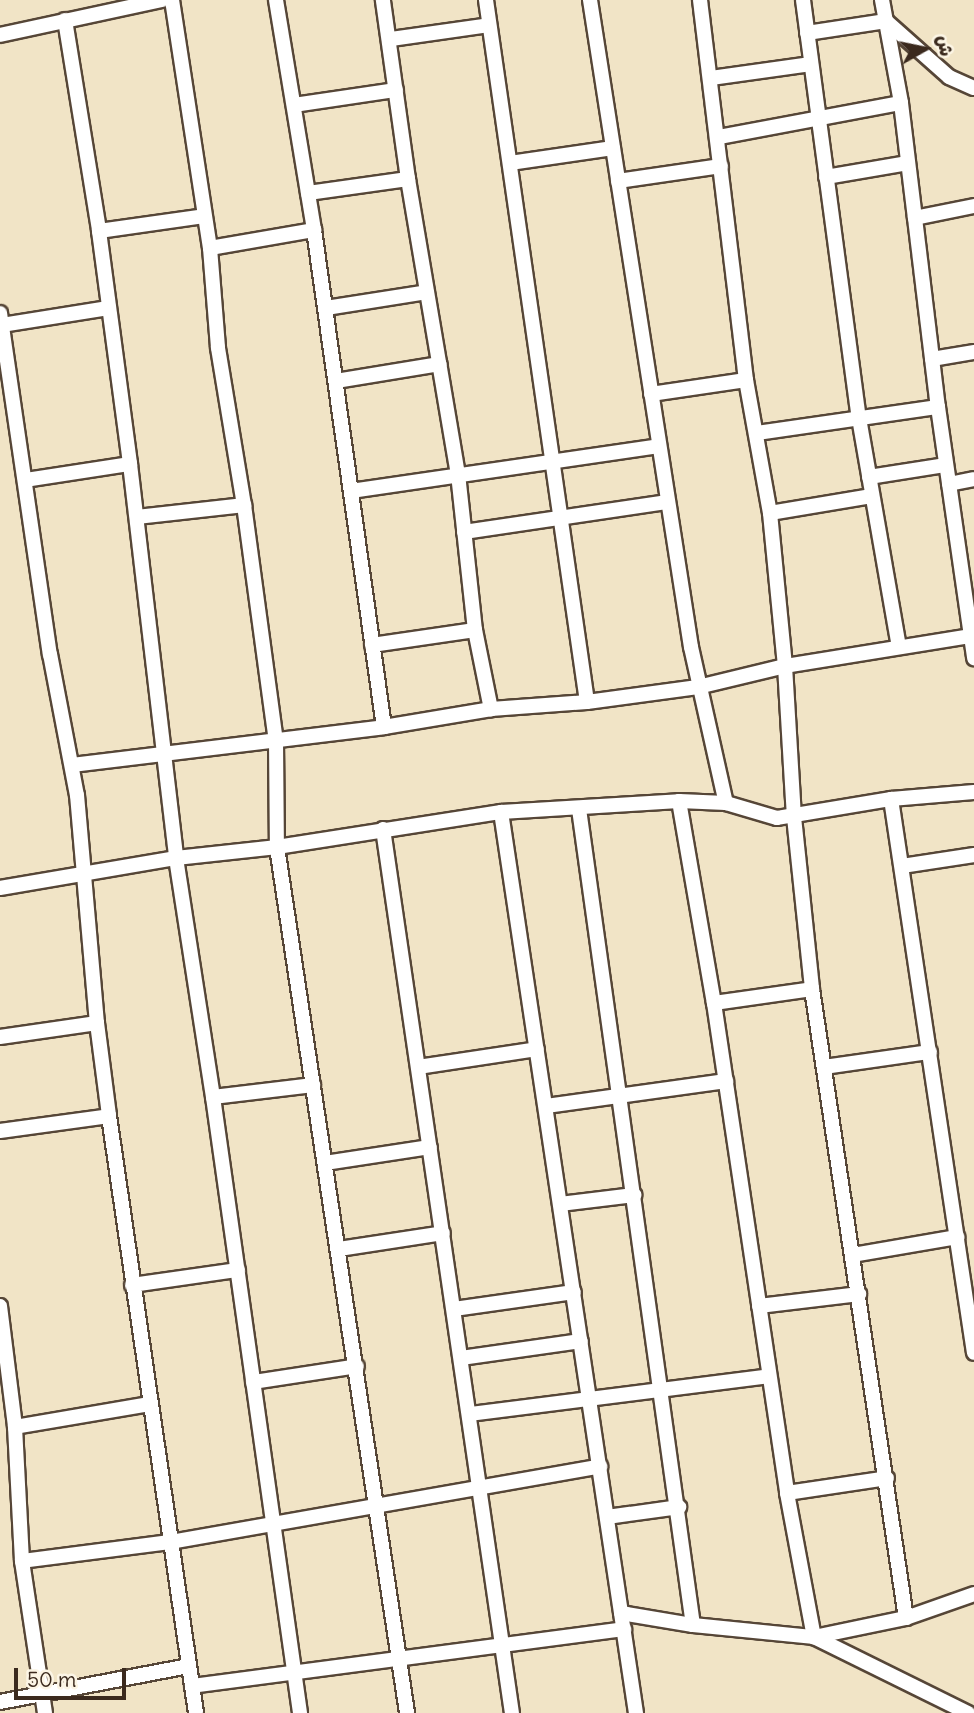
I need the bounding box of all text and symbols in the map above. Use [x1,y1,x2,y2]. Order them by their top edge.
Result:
north arrow [890,14,960,84]
text: ش [932,34,959,58]
scale bar [18,1654,130,1698]
text: 50 m [27,1666,76,1693]

